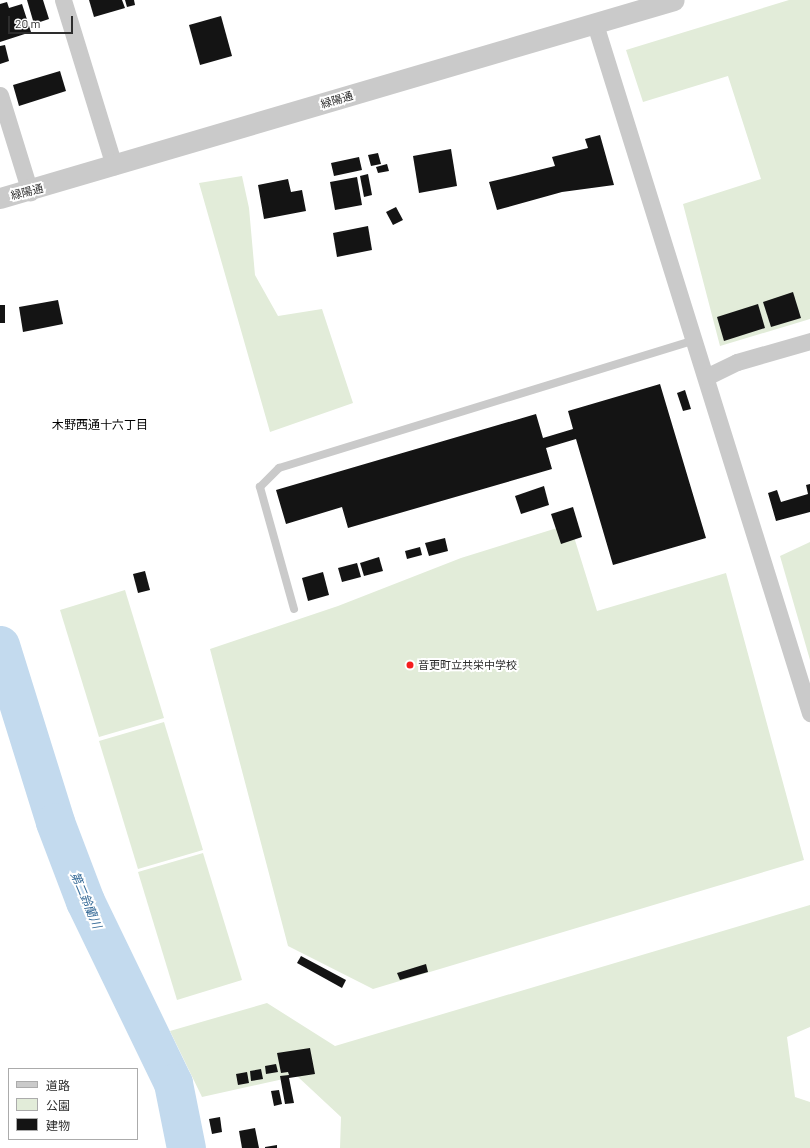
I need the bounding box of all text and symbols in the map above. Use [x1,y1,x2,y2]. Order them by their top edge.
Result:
scale bar [10,8,75,34]
text: 20 m [15,16,41,30]
street label: 緑陽通 [319,89,355,111]
street label: 緑陽通 [9,182,45,202]
district label: 木野西通十六丁目 [52,418,148,432]
place label: 音更町立共栄中学校 [418,658,517,672]
marker: 音更町立共栄中学校 [405,660,415,670]
water label: 第二鈴蘭川 [68,870,104,930]
legend [8,1068,138,1140]
text: 道路 [46,1078,70,1092]
text: 公園 [46,1098,70,1112]
text: 建物 [46,1118,70,1132]

